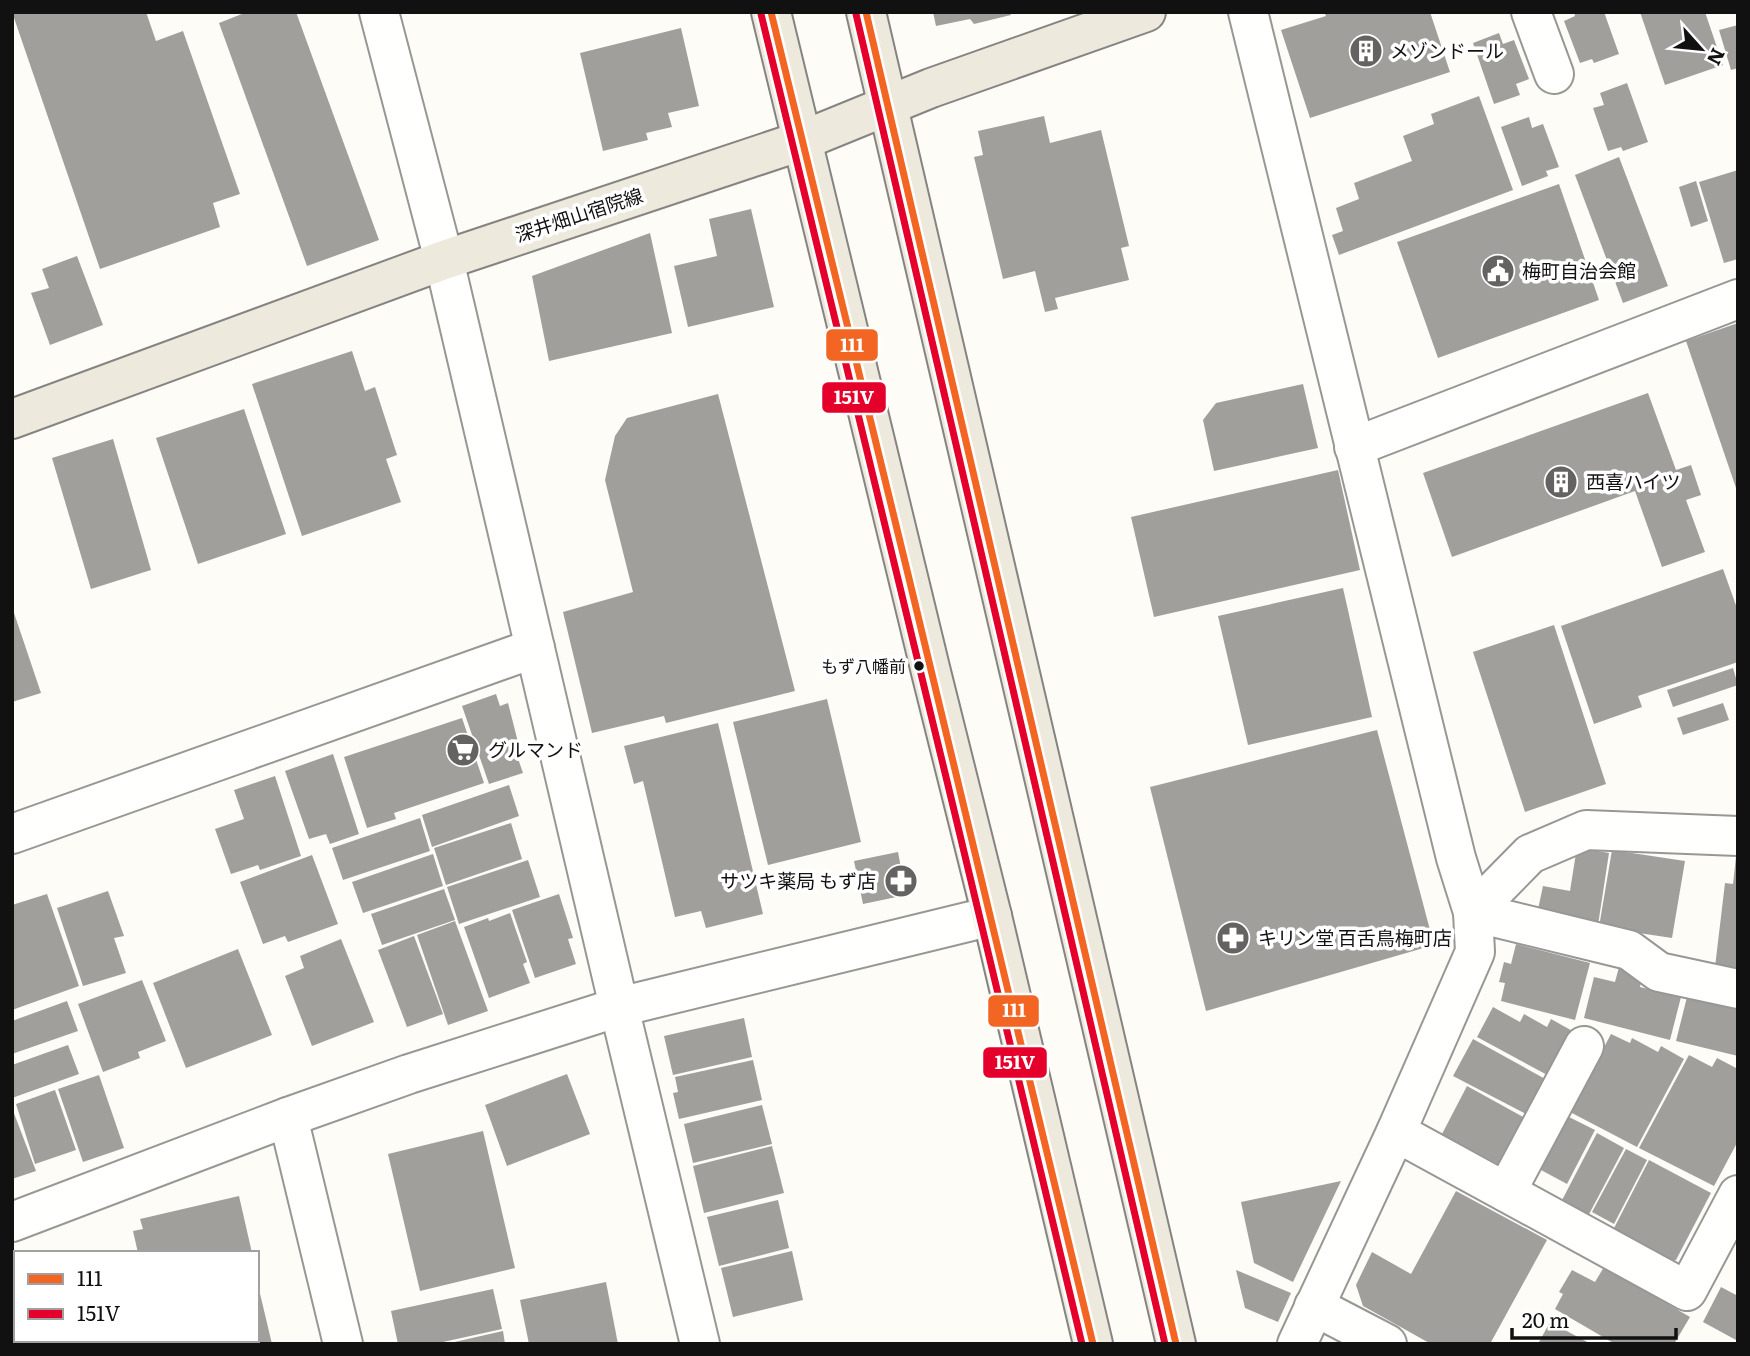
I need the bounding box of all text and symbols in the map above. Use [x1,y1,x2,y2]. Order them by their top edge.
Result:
north arrow [1666,14,1736,84]
building icon: メゾンドール [1347,32,1385,70]
place label: メゾンドール [1390,36,1504,64]
text: N [1701,44,1733,71]
street label: 深井畑山宿院線 [511,180,646,248]
public building icon: 梅町自治会館 [1479,252,1517,290]
place label: 梅町自治会館 [1522,256,1636,284]
line badge: 111 [825,328,879,362]
text: 111 [840,330,864,358]
line badge: 151V [821,381,887,414]
text: 151V [834,382,875,410]
building icon: 西喜ハイツ [1542,463,1580,501]
place label: 西喜ハイツ [1586,467,1681,495]
place label: もず八幡前 [821,653,906,678]
marker: もず八幡前 [912,659,926,673]
supermarket icon: グルマンド [444,731,482,769]
place label: グルマンド [488,735,583,763]
pharmacy icon: サツキ薬局 もず店 [882,862,920,900]
place label: サツキ薬局 もず店 [720,866,876,894]
pharmacy icon: キリン堂 百舌鳥梅町店 [1214,919,1252,957]
place label: キリン堂 百舌鳥梅町店 [1258,923,1452,951]
line badge: 111 [987,994,1040,1028]
text: 111 [1002,995,1026,1023]
line badge: 151V [982,1046,1048,1079]
text: 151V [995,1047,1036,1075]
legend [14,1251,259,1342]
text: 111 [77,1261,103,1292]
text: 151V [77,1296,121,1327]
scale bar [1512,1296,1676,1340]
text: 20 m [1522,1303,1569,1334]

